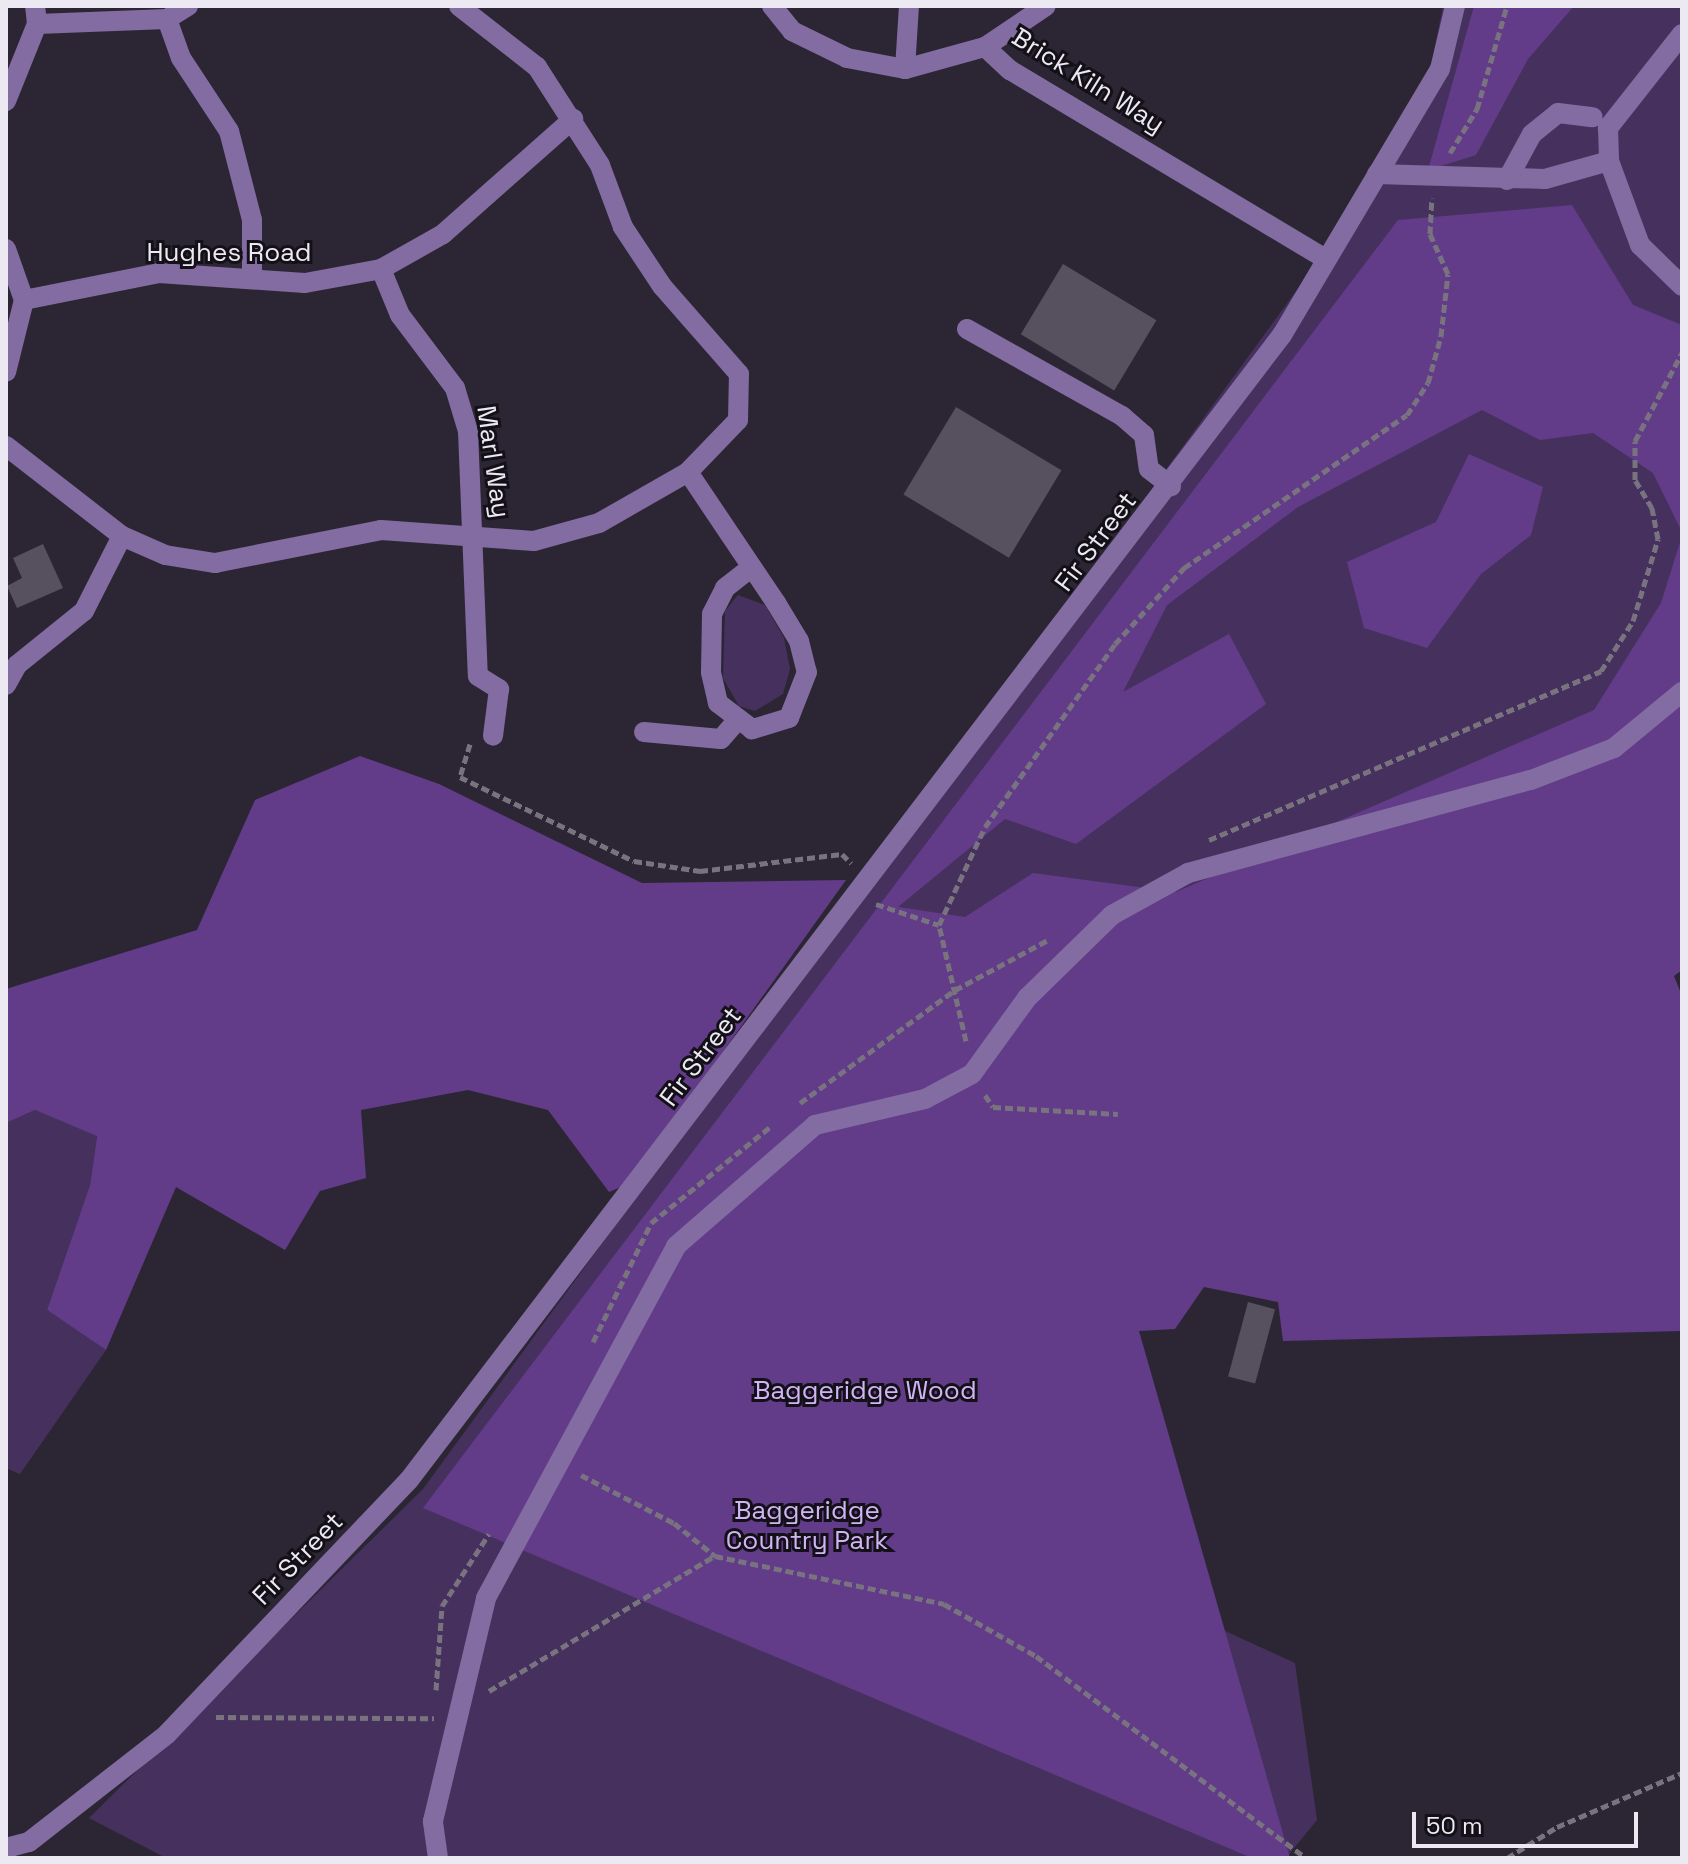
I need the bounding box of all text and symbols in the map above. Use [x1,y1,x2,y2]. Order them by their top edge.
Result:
street label: Brick Kiln Way [1006,22,1170,140]
street label: Hughes Road [146,237,312,269]
street label: Marl Way [470,404,516,520]
street label: Fir Street [1049,486,1143,598]
street label: Fir Street [654,1001,748,1113]
park label: Baggeridge Wood [753,1375,977,1407]
park label: Baggeridge Country Park [726,1495,888,1556]
street label: Fir Street [246,1506,350,1612]
scale bar [1416,1796,1642,1846]
text: 50 m [1426,1810,1483,1841]

